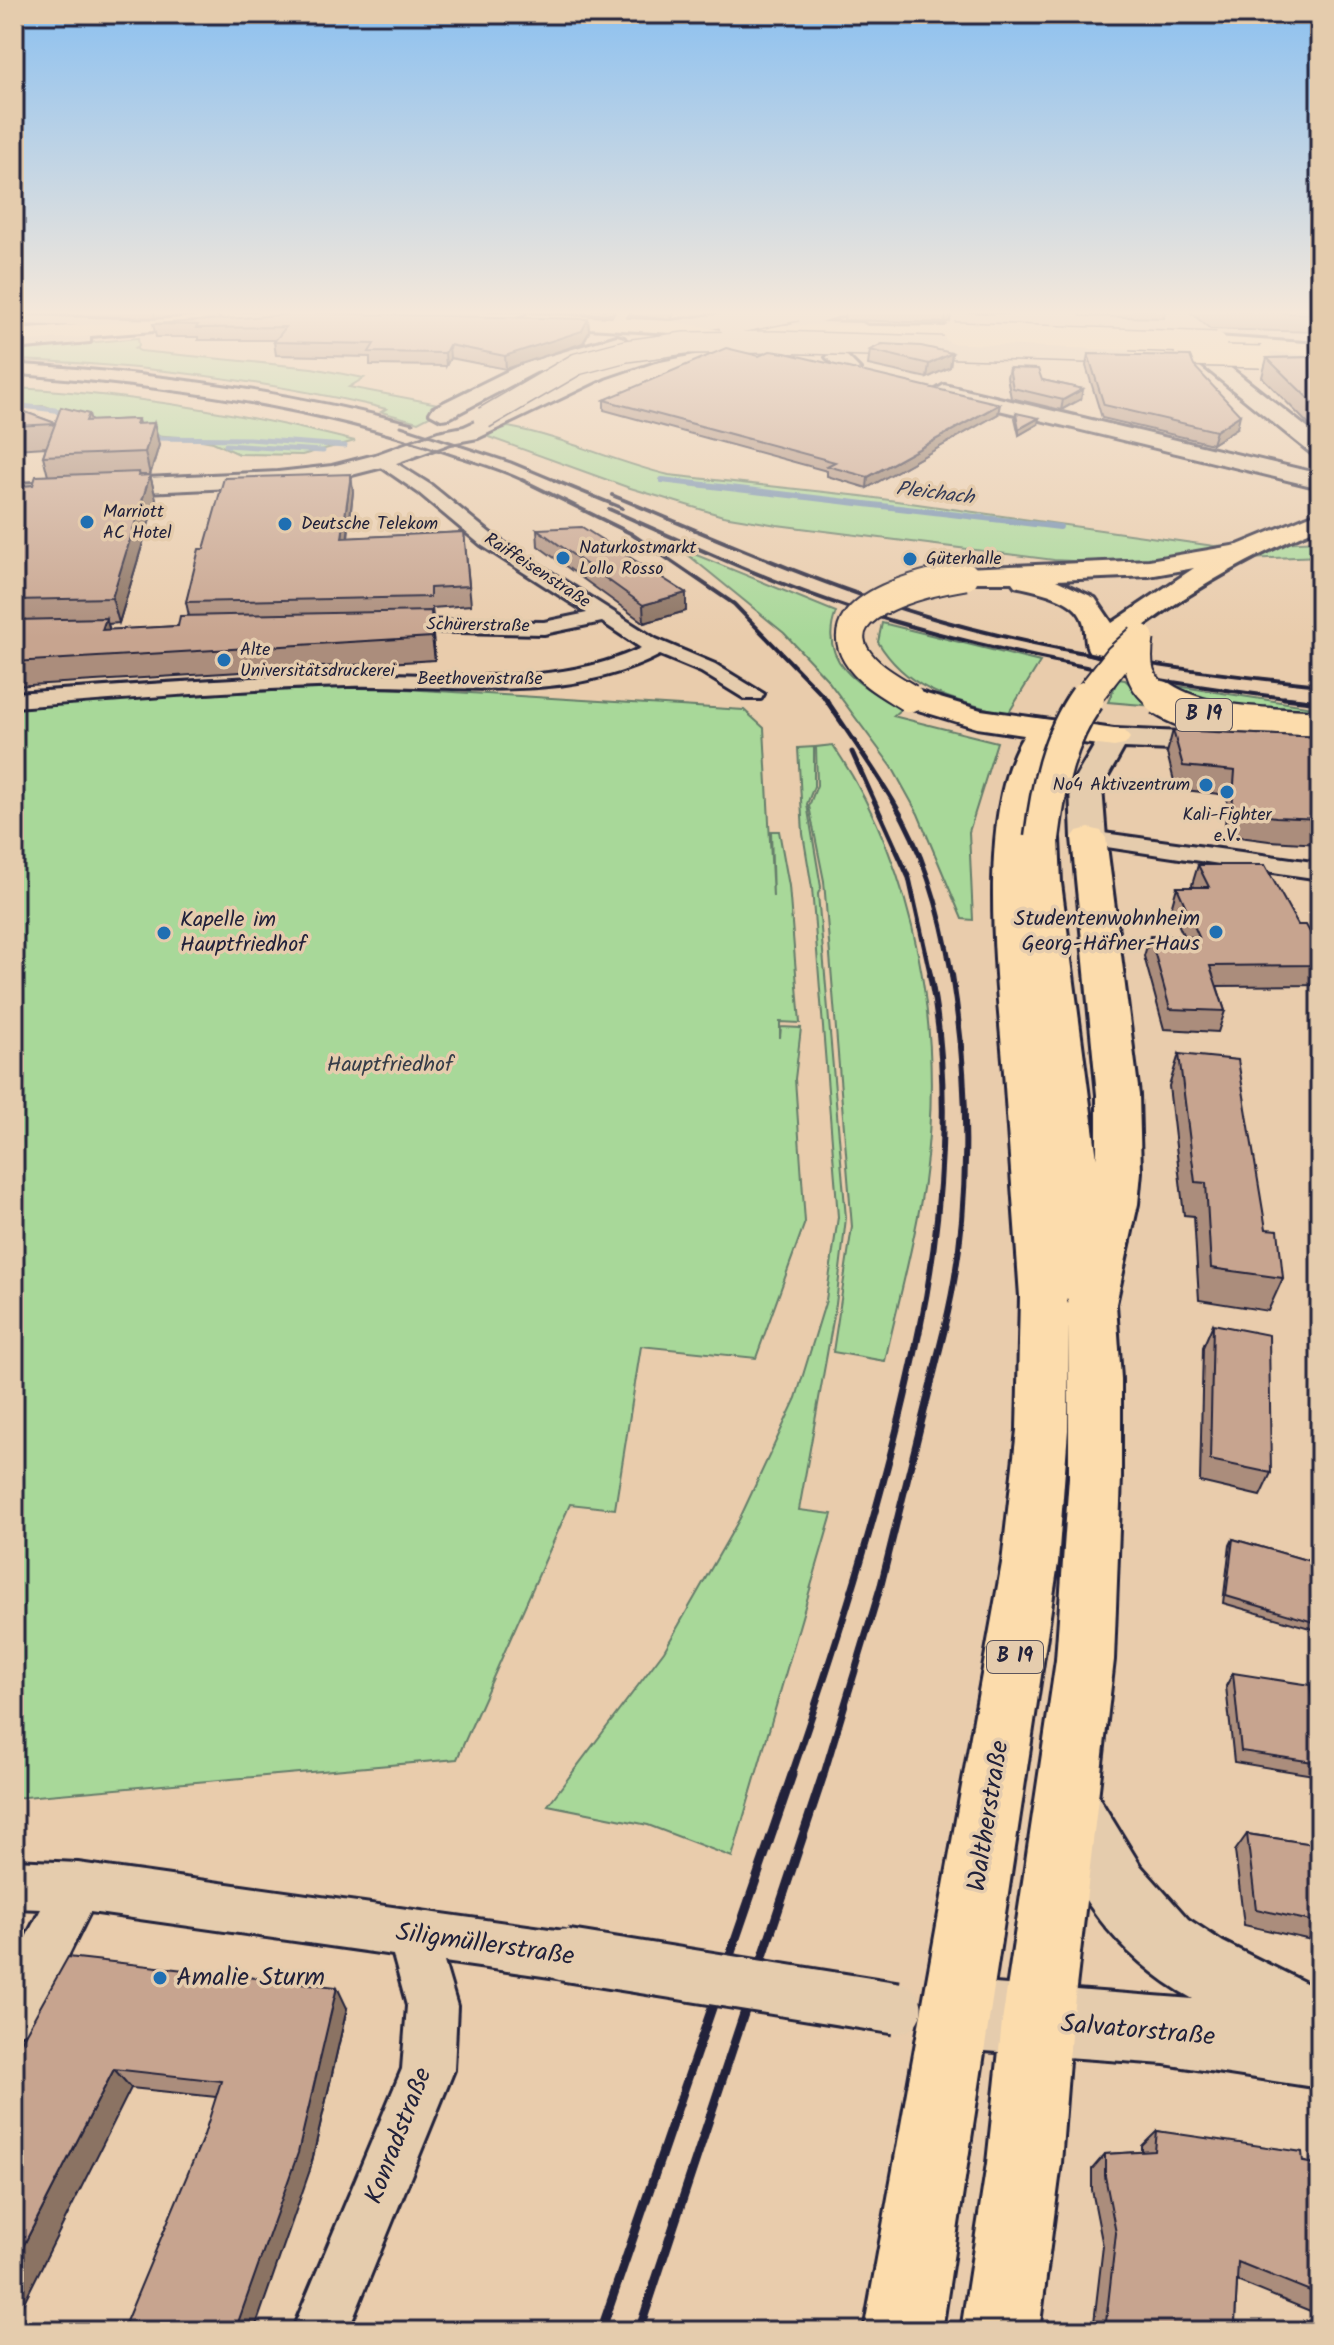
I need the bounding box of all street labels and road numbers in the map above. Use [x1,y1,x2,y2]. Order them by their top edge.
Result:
street label: Raiffeisenstraße [478,526,596,616]
street label: Schürerstraße [426,611,530,641]
street label: Beethovenstraße [417,665,543,694]
road number: B 19 [1176,699,1232,731]
road number: B 19 [987,1641,1043,1673]
street label: Waltherstraße [956,1737,1022,1894]
street label: Siligmüllerstraße [393,1912,577,1978]
street label: Salvatorstraße [1059,2003,1217,2059]
street label: Konradstraße [354,2061,444,2211]

